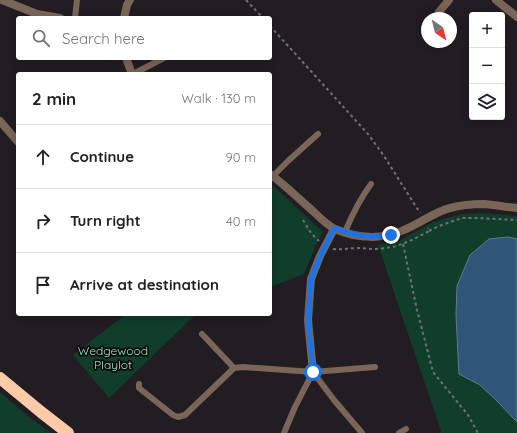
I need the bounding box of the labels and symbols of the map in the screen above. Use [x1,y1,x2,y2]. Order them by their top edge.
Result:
north arrow [421,12,457,48]
route end [382,226,400,244]
park label: Wedgewood Playlot [78,343,148,372]
route start [304,363,322,381]

